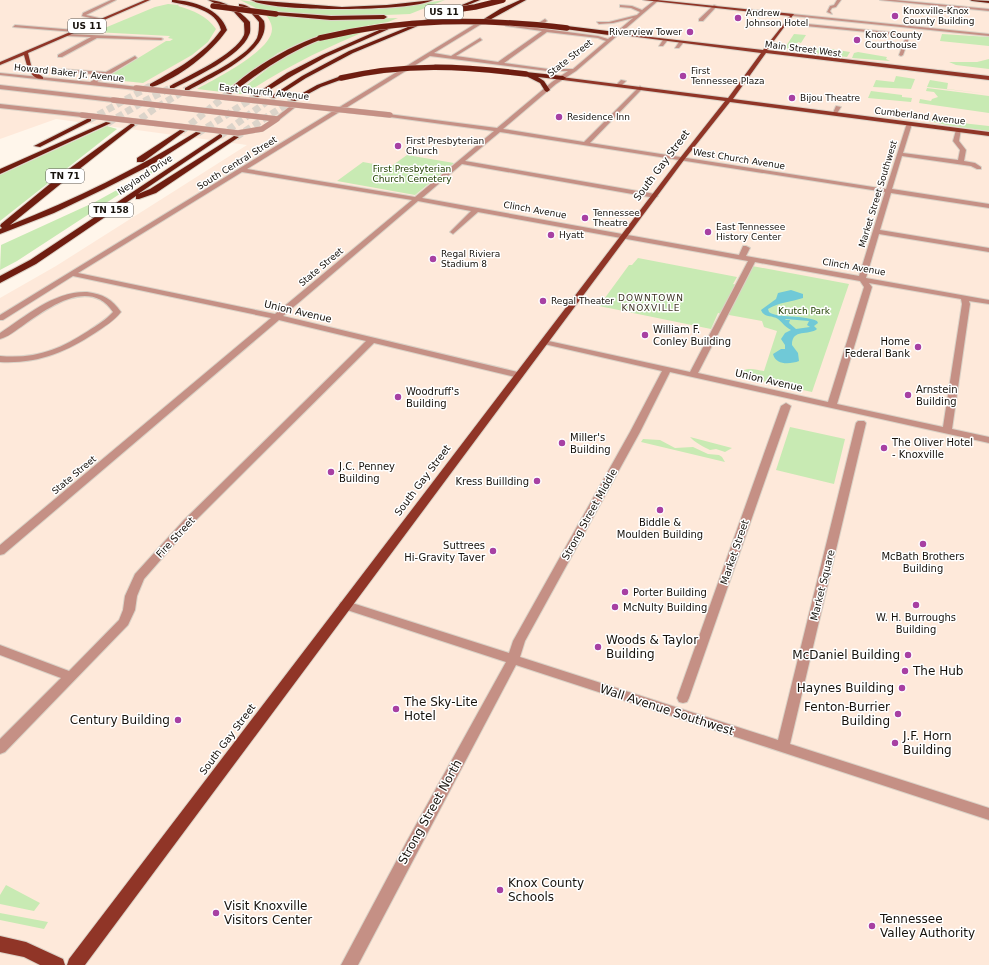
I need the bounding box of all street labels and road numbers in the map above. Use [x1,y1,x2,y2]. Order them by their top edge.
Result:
road number: US 11 [425,5,463,19]
road number: US 11 [68,19,106,33]
street label: State Street [546,37,595,79]
street label: Main Street West [764,39,842,59]
street label: Howard Baker Jr. Avenue [13,62,125,84]
street label: East Church Avenue [219,82,310,102]
street label: Cumberland Avenue [874,105,966,127]
street label: South Gay Street [631,128,692,203]
street label: South Central Street [195,134,279,192]
street label: Market Street Southwest [857,139,899,249]
street label: West Church Avenue [692,147,786,171]
street label: Neyland Drive [116,153,175,197]
road number: TN 71 [46,169,84,183]
street label: Clinch Avenue [503,200,568,221]
road number: TN 158 [89,203,133,217]
street label: State Street [297,246,345,288]
street label: Clinch Avenue [822,257,887,278]
street label: Union Avenue [263,298,333,325]
street label: Union Avenue [734,367,804,394]
street label: South Gay Street [392,443,453,518]
street label: State Street [50,454,98,496]
street label: Strong Street Middle [560,467,619,562]
street label: Fire Street [154,515,197,560]
street label: Market Street [718,518,751,586]
street label: Market Square [808,548,837,622]
street label: Wall Avenue Southwest [598,682,736,738]
street label: South Gay Street [197,702,258,777]
street label: Strong Street North [395,757,465,867]

